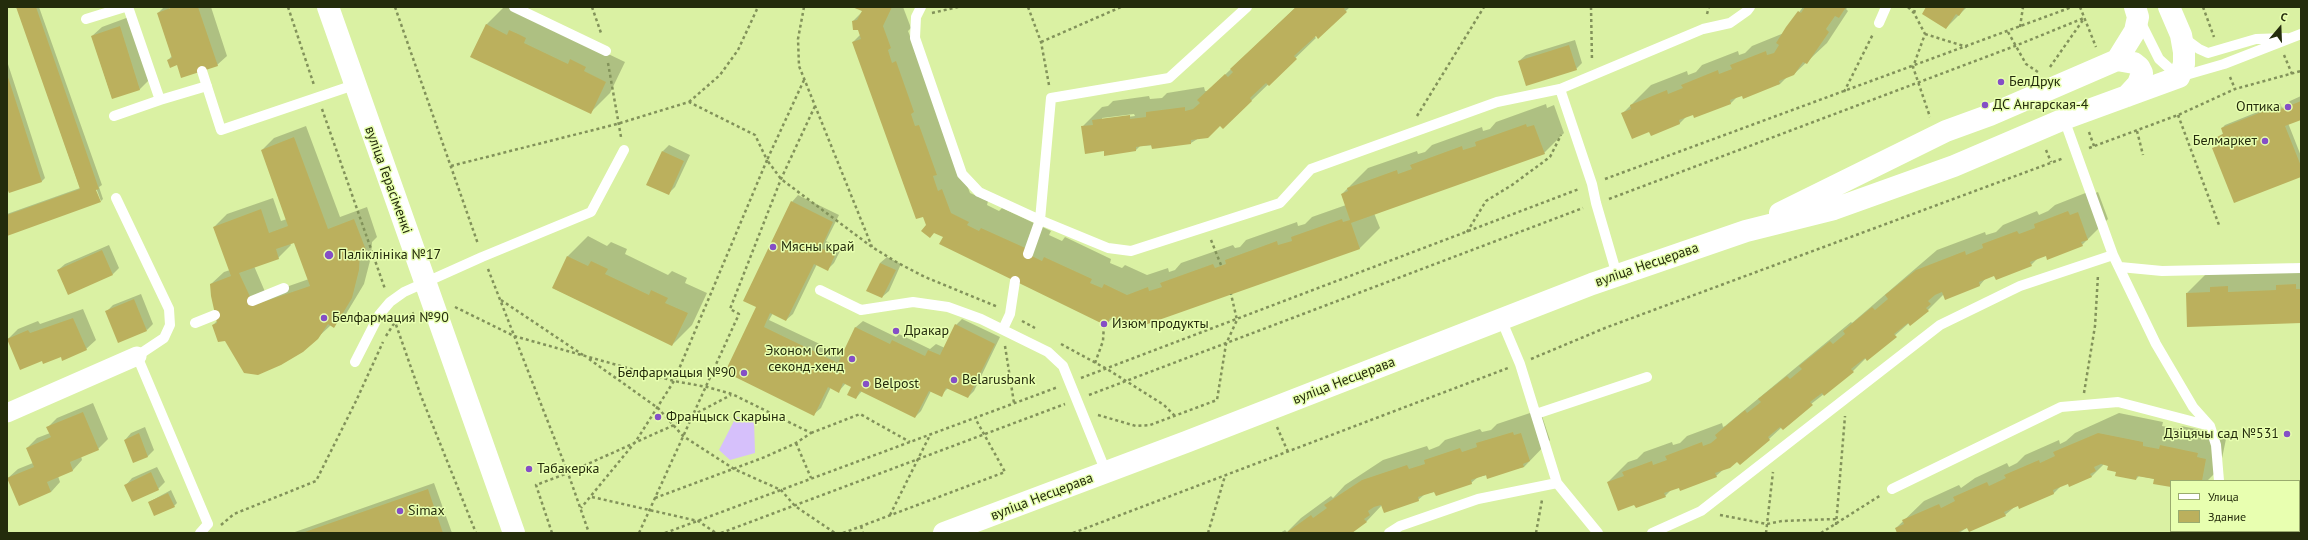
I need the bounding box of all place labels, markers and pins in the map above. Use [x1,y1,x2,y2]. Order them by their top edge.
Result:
place label: БелДрук [2009,74,2061,90]
marker: БелДрук [1996,77,2006,87]
place label: ДС Ангарская-4 [1993,97,2088,113]
place label: Оптика [2236,99,2280,115]
marker: ДС Ангарская-4 [1980,100,1990,110]
marker: Оптика [2283,102,2293,112]
place label: Белмаркет [2193,133,2257,149]
marker: Белмаркет [2260,136,2270,146]
place label: Мясны край [781,239,854,255]
marker: Мясны край [768,242,778,252]
place label: Паліклініка №17 [338,247,441,263]
marker: Паліклініка №17 [323,249,335,261]
place label: Белфармация №90 [332,310,449,326]
marker: Белфармация №90 [319,313,329,323]
place label: Изюм продукты [1112,316,1209,332]
marker: Изюм продукты [1099,319,1109,329]
place label: Дракар [904,323,949,339]
marker: Дракар [891,326,901,336]
place label: Эконом Сити секонд-хенд [765,343,844,376]
marker: Эконом Сити секонд-хенд [847,354,857,364]
place label: Белфармацыя №90 [618,365,736,381]
marker: Белфармацыя №90 [739,368,749,378]
place label: Belarusbank [962,372,1035,388]
marker: Belarusbank [949,375,959,385]
place label: Belpost [874,376,919,392]
marker: Belpost [861,379,871,389]
place label: Францыск Скарына [666,409,786,425]
marker: Францыск Скарына [653,412,663,422]
place label: Дзіцячы сад №531 [2164,426,2279,442]
marker: Дзіцячы сад №531 [2282,429,2292,439]
place label: Табакерка [537,461,599,477]
marker: Табакерка [524,464,534,474]
place label: Simax [408,503,445,519]
marker: Simax [395,506,405,516]

